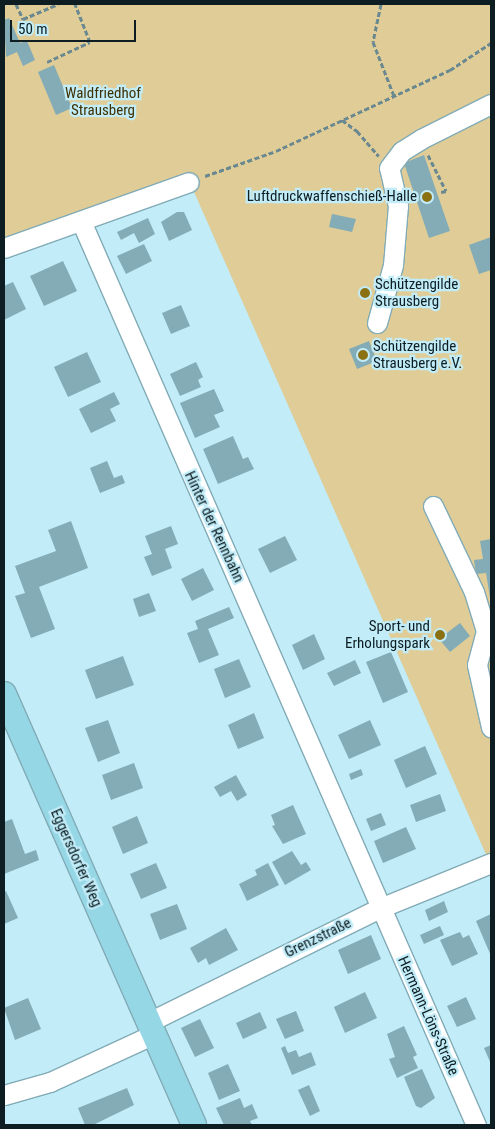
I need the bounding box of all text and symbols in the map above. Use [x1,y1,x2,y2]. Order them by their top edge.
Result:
scale bar [12,10,139,42]
text: 50 m [18,20,48,38]
park label: Waldfriedhof Strausberg [65,84,141,119]
place label: Luftdruckwaffenschieß-Halle [247,188,417,206]
marker: Luftdruckwaffenschieß-Halle [421,191,433,203]
place label: Schützengilde Strausberg [375,275,458,310]
marker: Schützengilde Strausberg [359,287,371,299]
place label: Schützengilde Strausberg e.V. [373,337,462,372]
marker: Schützengilde Strausberg e.V. [357,349,369,361]
street label: Hinter der Rennbahn [180,469,248,585]
place label: Sport- und Erholungspark [345,617,430,652]
marker: Sport- und Erholungspark [434,629,446,641]
street label: Eggersdorfer Weg [46,806,106,910]
street label: Grenzstraße [282,914,354,962]
street label: Hermann-Löns-Straße [394,954,462,1078]

